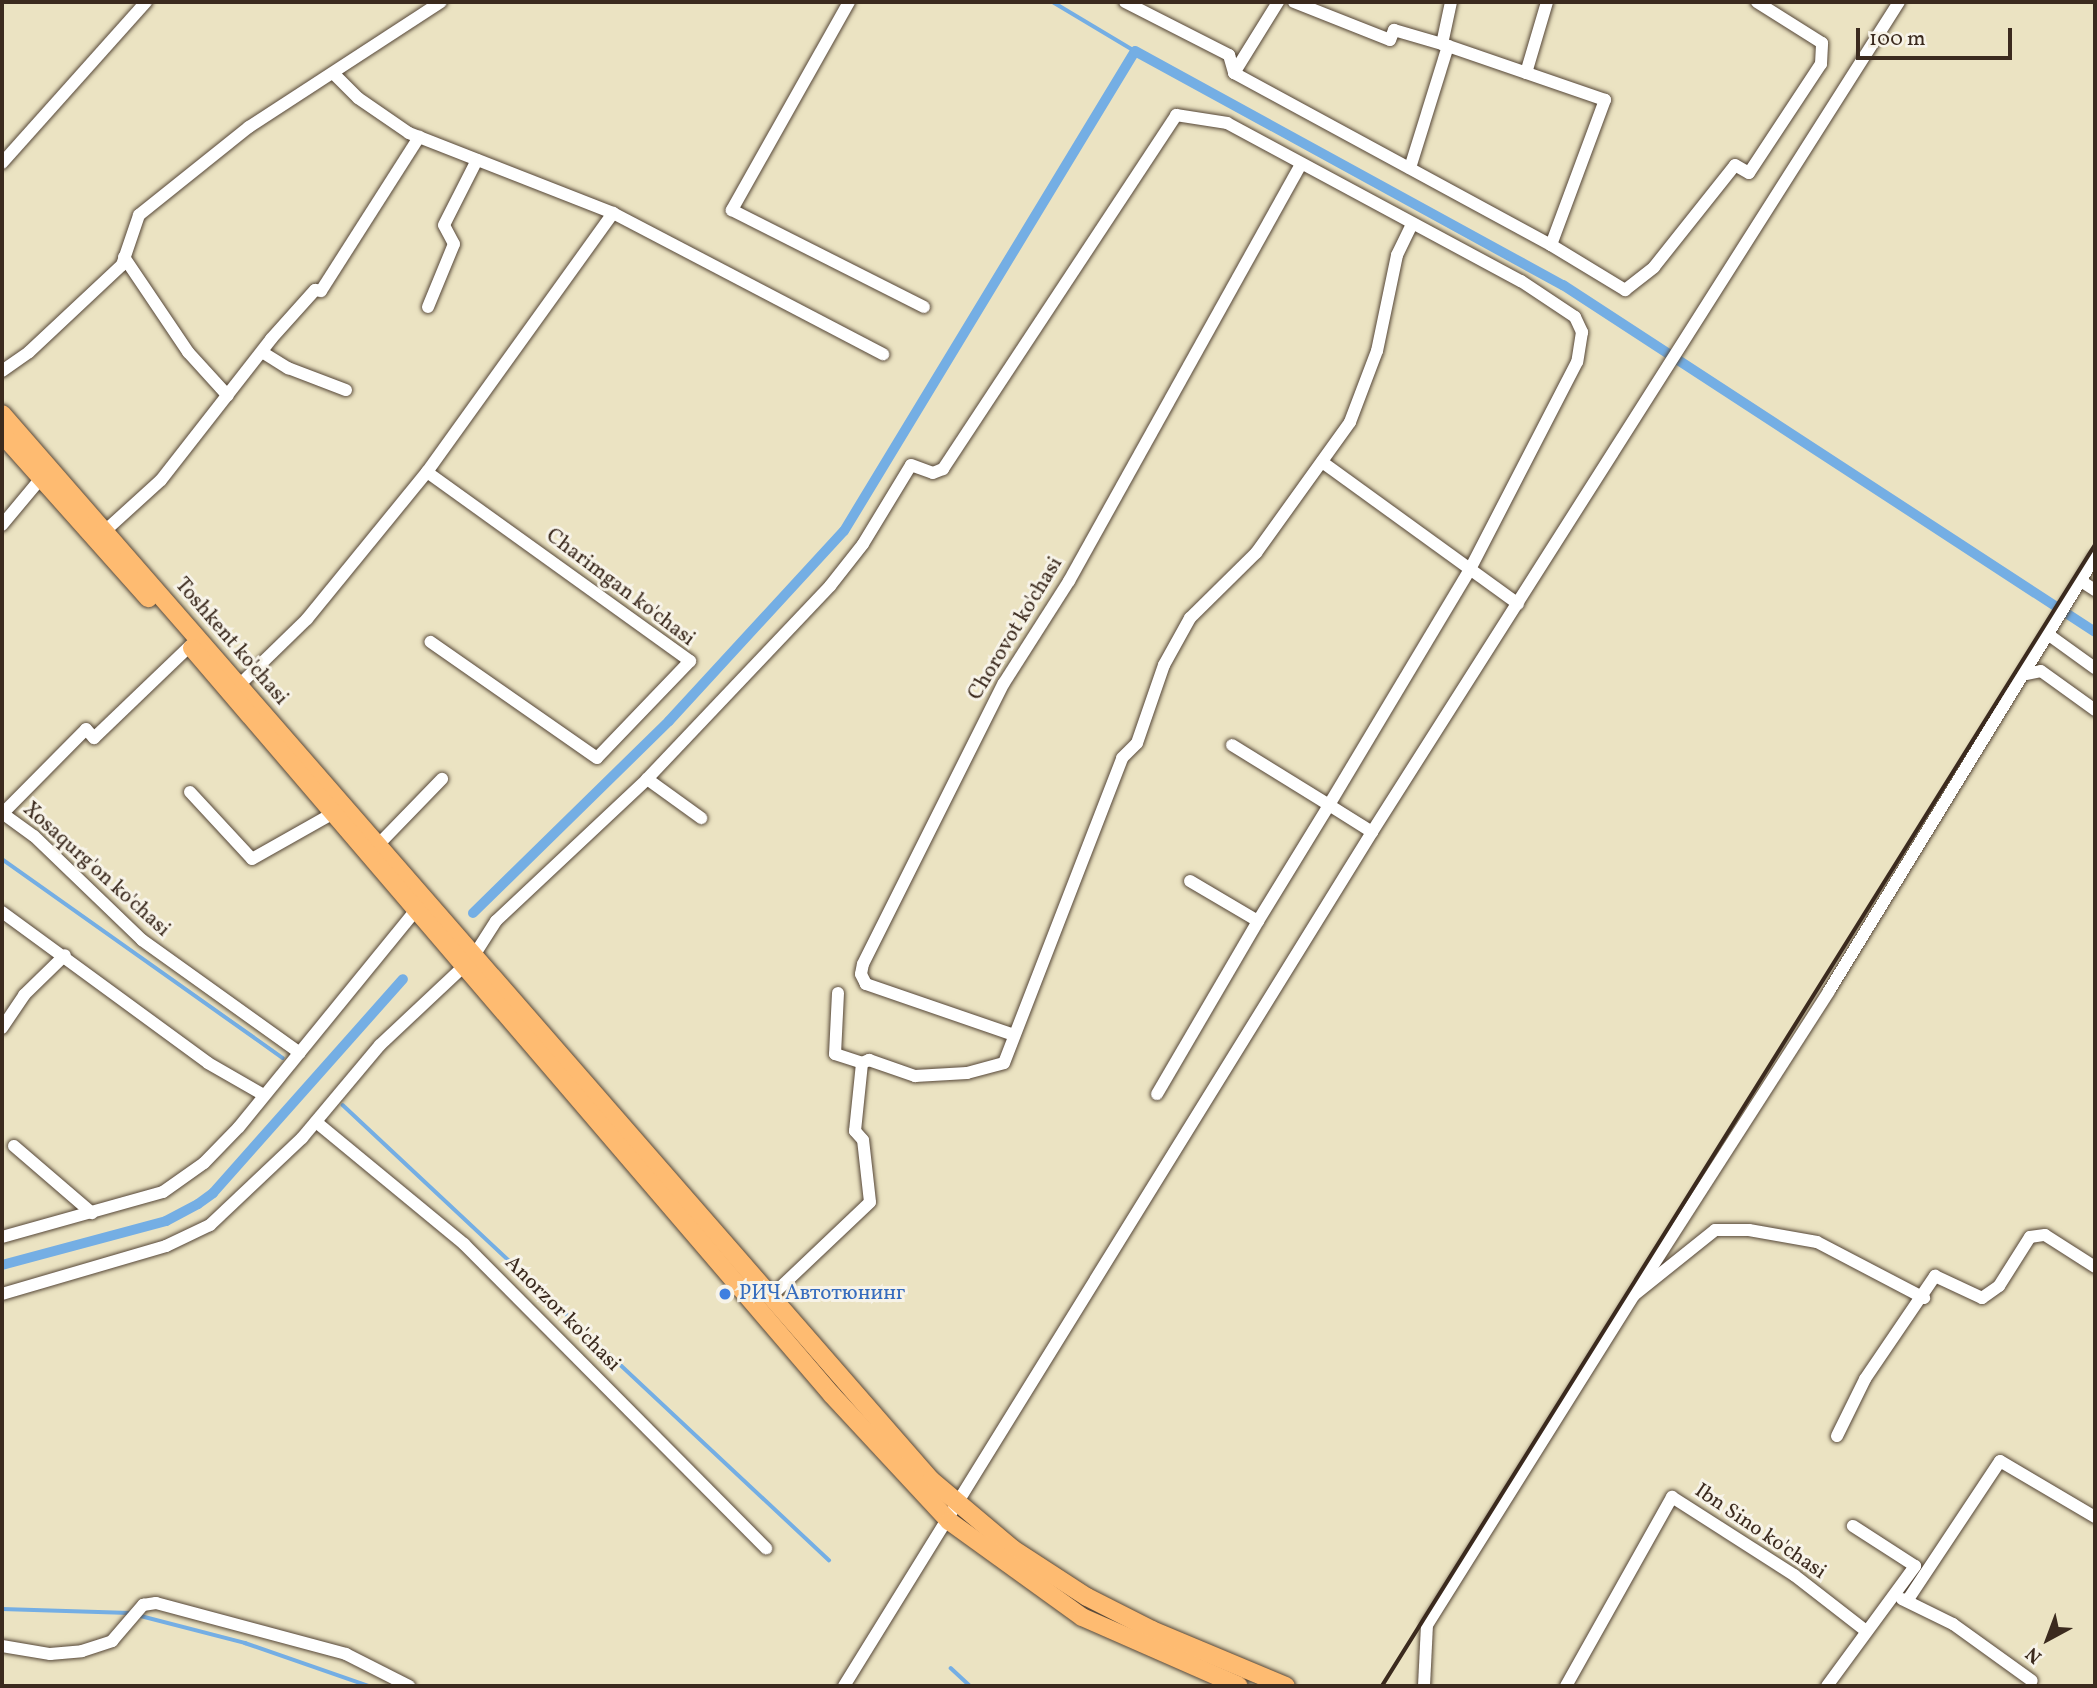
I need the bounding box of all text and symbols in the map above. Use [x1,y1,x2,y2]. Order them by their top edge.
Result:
scale bar [1859,14,2015,58]
text: 100 m [1869,25,1926,54]
street label: Charimgan ko'chasi [541,524,699,652]
street label: Chorovot ko'chasi [963,553,1069,705]
street label: Toshkent ko'chasi [169,573,293,711]
street label: Xosaqurg'on ko'chasi [17,797,175,943]
street label: Anorzor ko'chasi [499,1251,625,1377]
place label: РИЧ Автотюнинг [739,1281,905,1307]
marker: РИЧ Автотюнинг [717,1286,733,1302]
street label: Ibn Sino ko'chasi [1689,1479,1831,1585]
north arrow [2013,1604,2083,1674]
text: N [2020,1641,2048,1669]

